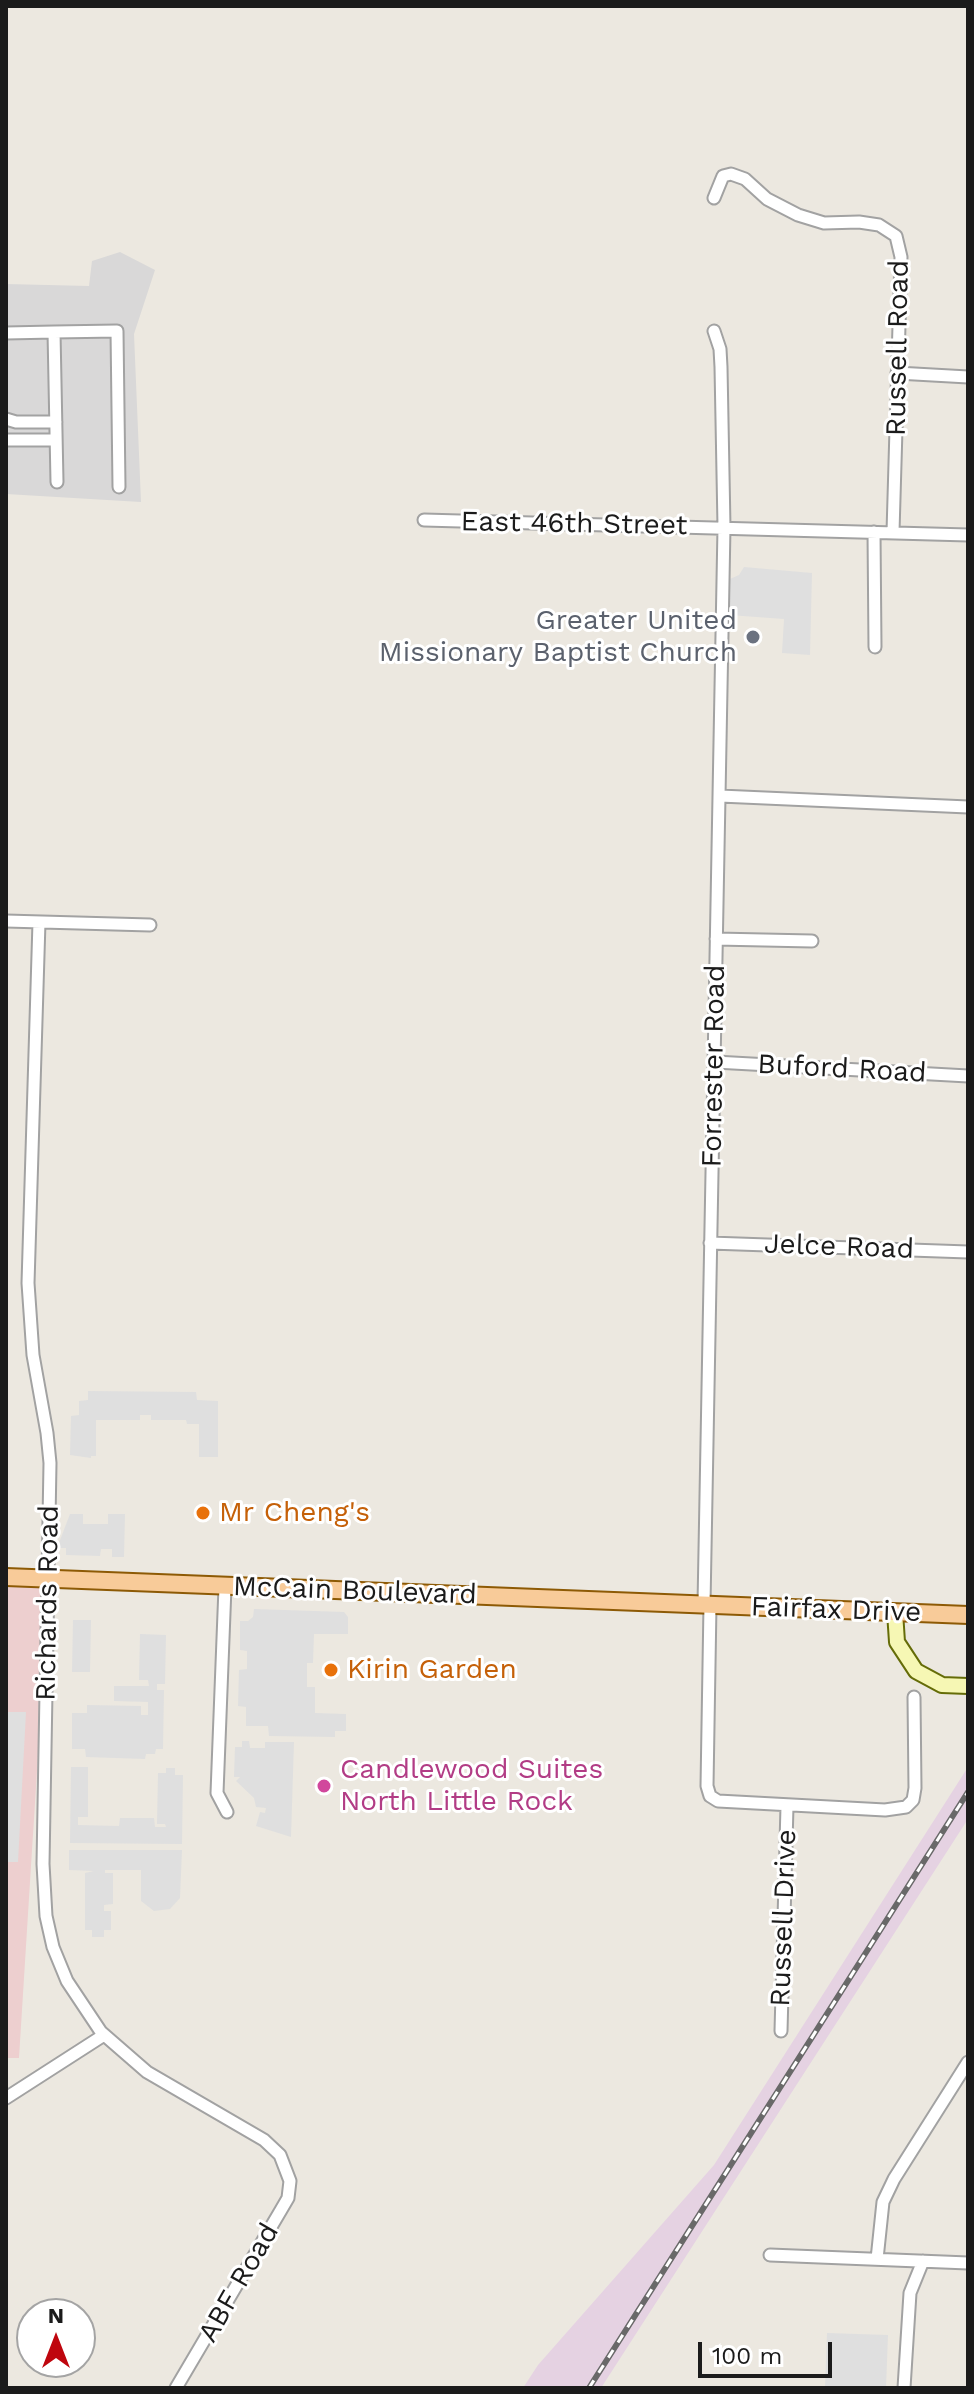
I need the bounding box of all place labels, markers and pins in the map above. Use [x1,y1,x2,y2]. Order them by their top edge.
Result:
place label: Greater United Missionary Baptist Church [379,604,737,670]
marker: Greater United Missionary Baptist Church [744,628,762,646]
place label: Mr Cheng's [219,1496,370,1530]
marker: Mr Cheng's [194,1504,212,1522]
place label: Kirin Garden [347,1653,517,1687]
marker: Kirin Garden [322,1661,340,1679]
place label: Candlewood Suites North Little Rock [340,1753,603,1819]
marker: Candlewood Suites North Little Rock [315,1777,333,1795]

